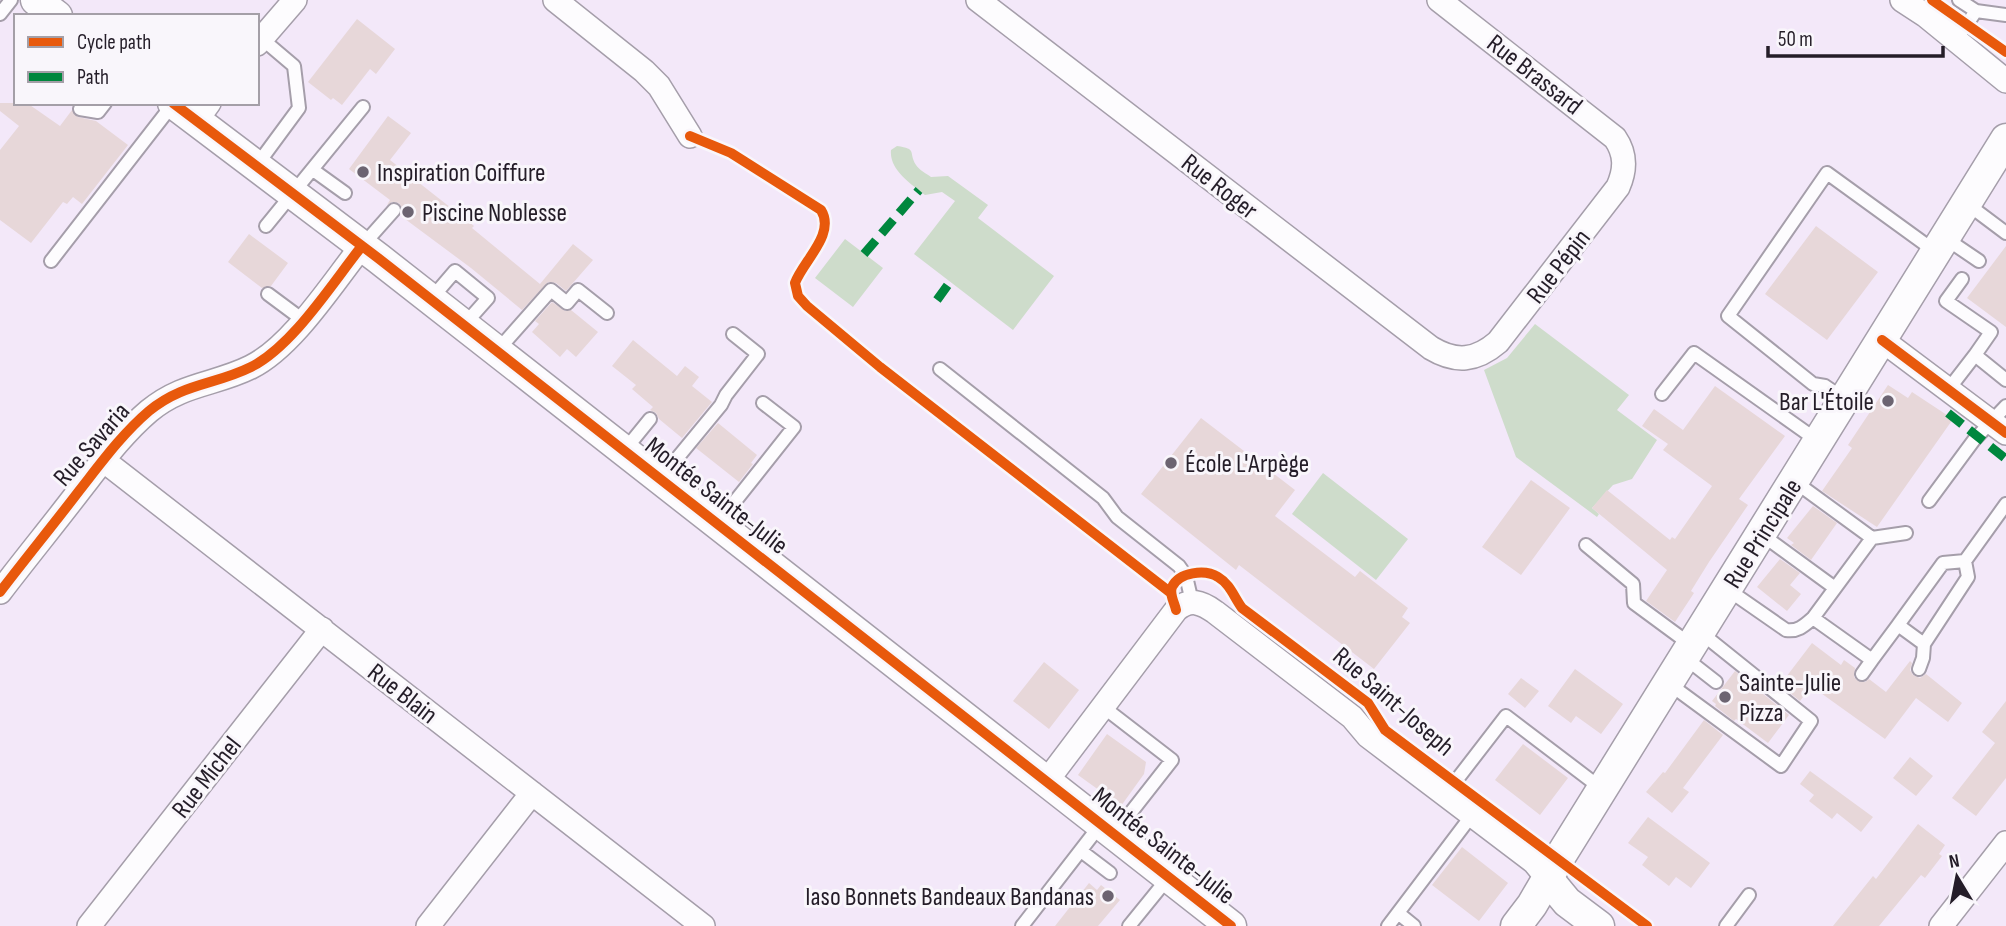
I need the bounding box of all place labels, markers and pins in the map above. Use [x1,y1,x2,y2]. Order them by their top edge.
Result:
place label: Inspiration Coiffure [377,158,545,189]
marker: Inspiration Coiffure [355,164,371,180]
place label: Piscine Noblesse [422,198,567,229]
marker: Piscine Noblesse [400,204,416,220]
place label: Bar L'Étoile [1779,387,1874,418]
marker: Bar L'Étoile [1880,393,1896,409]
place label: École L'Arpège [1185,449,1309,480]
marker: École L'Arpège [1163,455,1179,471]
place label: Sainte-Julie Pizza [1739,668,1841,729]
marker: Sainte-Julie Pizza [1717,689,1733,705]
place label: Iaso Bonnets Bandeaux Bandanas [805,882,1094,913]
marker: Iaso Bonnets Bandeaux Bandanas [1100,888,1116,904]

